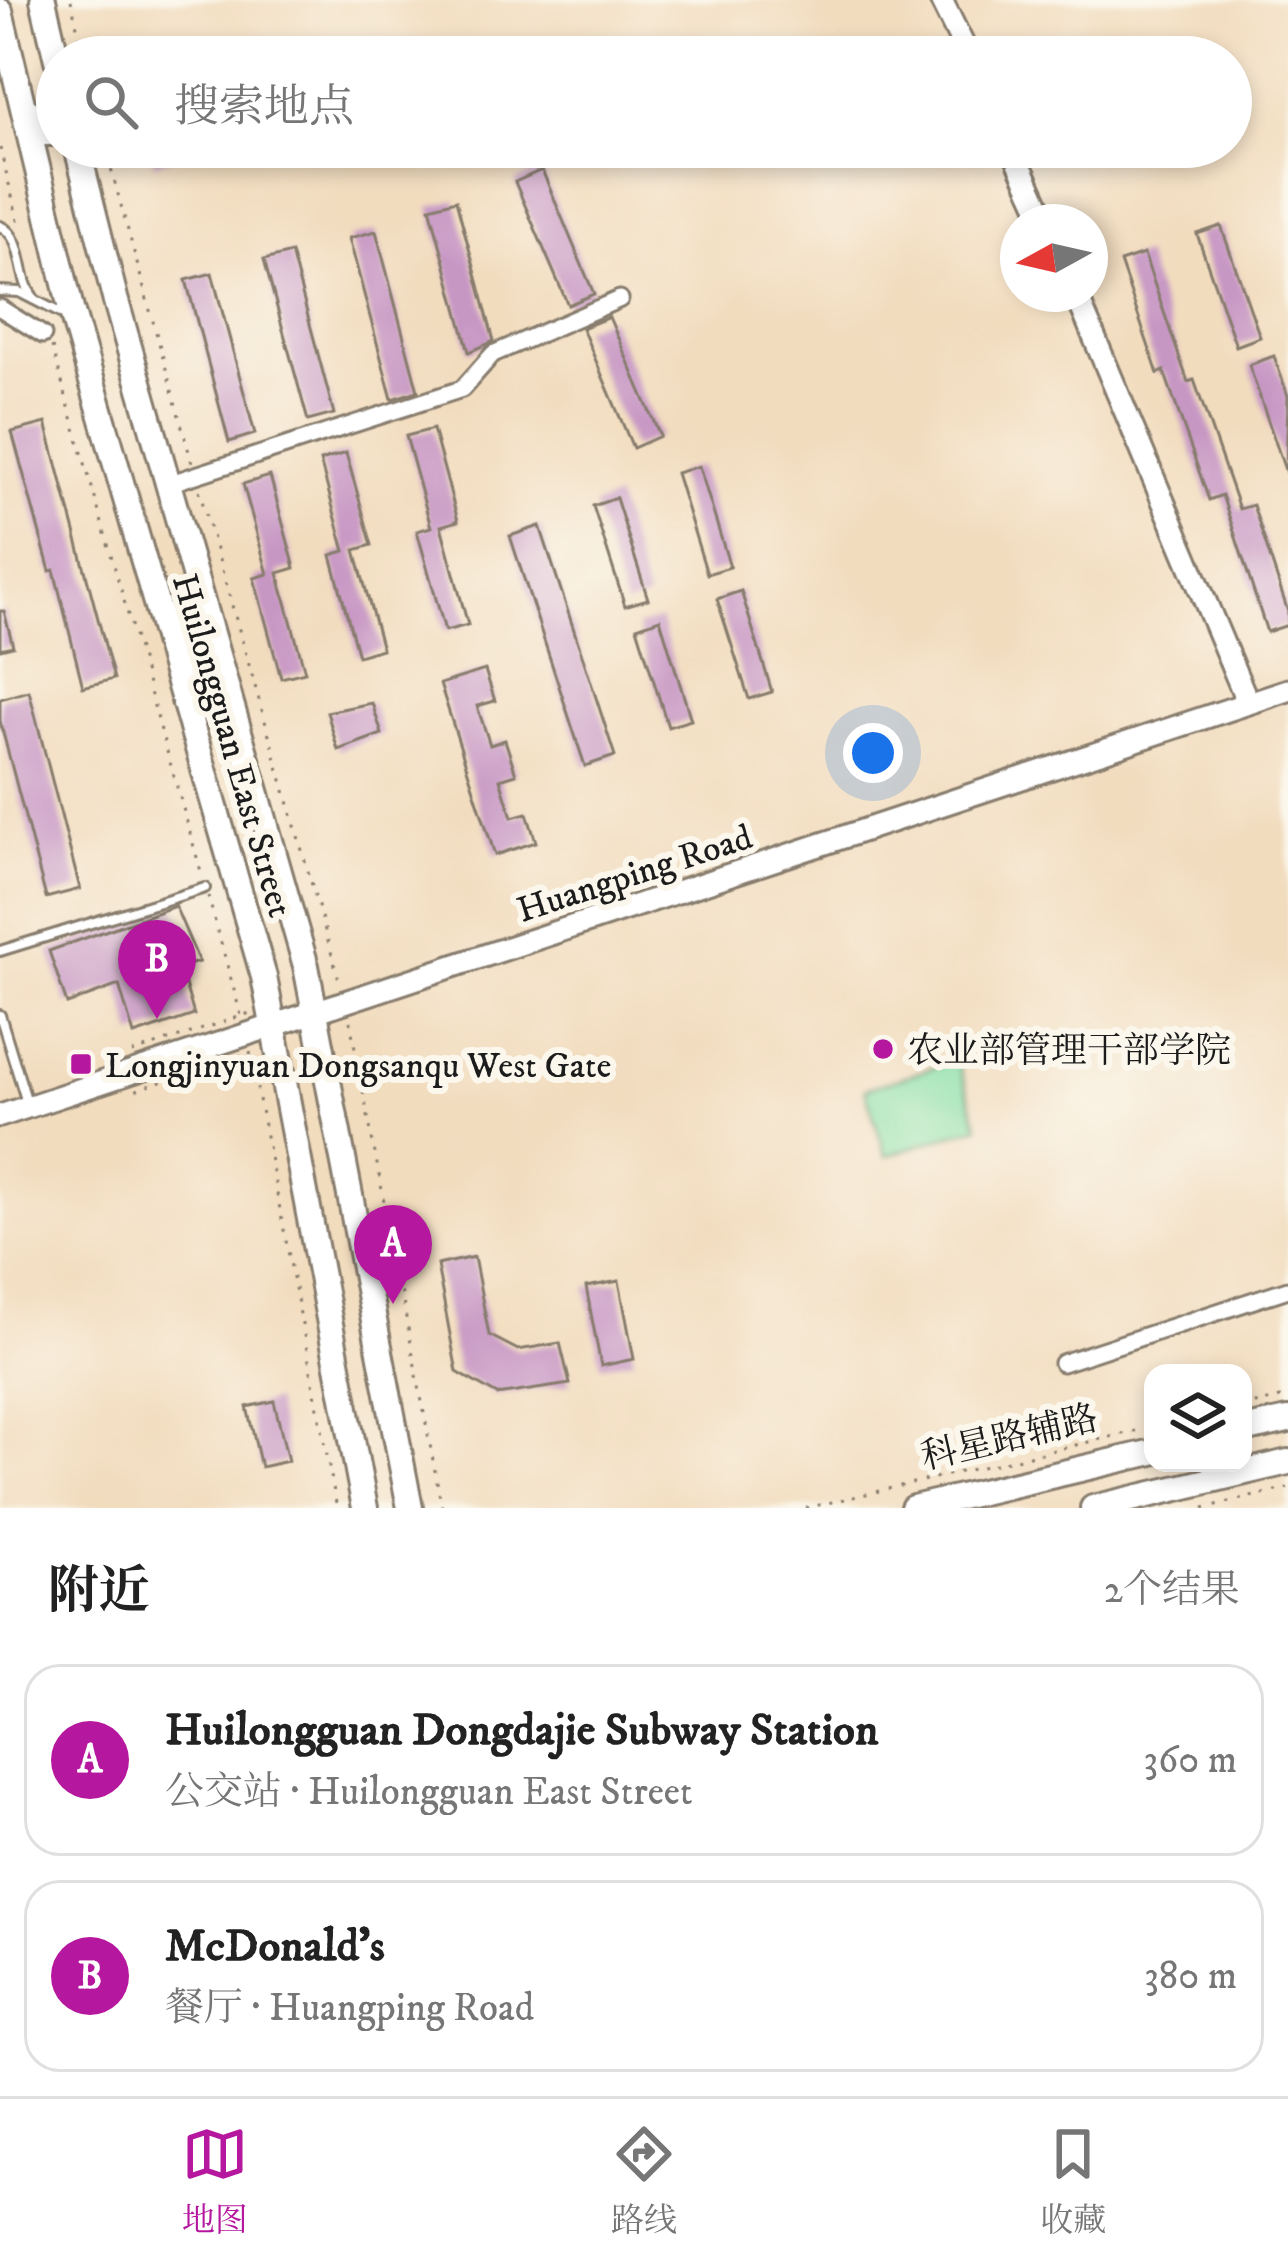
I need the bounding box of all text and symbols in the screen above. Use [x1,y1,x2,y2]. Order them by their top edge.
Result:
search box [36,36,1252,168]
icon: search [78,69,144,135]
text: 搜索地点 [174,80,354,136]
north arrow [1000,204,1108,312]
street label: Huilongguan East Street [161,569,302,922]
your location [843,723,903,783]
street label: Huangping Road [511,815,758,934]
pin: B [118,920,196,1019]
place label: 农业部管理干部学院 [907,1029,1231,1074]
marker: 农业部管理干部学院 [870,1036,896,1062]
place label: Longjinyuan Dongsanqu West Gate [105,1044,611,1089]
marker: Longjinyuan Dongsanqu West Gate [68,1051,94,1077]
pin: A [354,1205,432,1304]
map controls [1144,1364,1252,1472]
button: layers [1144,1364,1252,1472]
street label: 科星路辅路 [917,1396,1102,1481]
text: 附近 [48,1560,150,1624]
text: 2个结果 [1104,1566,1240,1615]
text: Huilongguan Dongdajie Subway Station [165,1703,878,1759]
text: A [78,1736,102,1785]
text: 360 m [1143,1736,1237,1785]
text: 公交站 · Huilongguan East Street [165,1768,692,1817]
text: McDonald's [165,1919,385,1975]
text: B [78,1952,102,2001]
text: 380 m [1144,1952,1237,2001]
text: 餐厅 · Huangping Road [165,1984,534,2033]
tab: 地图 [182,2121,248,2242]
tab: 路线 [611,2121,677,2242]
tab: 收藏 [1040,2121,1106,2242]

